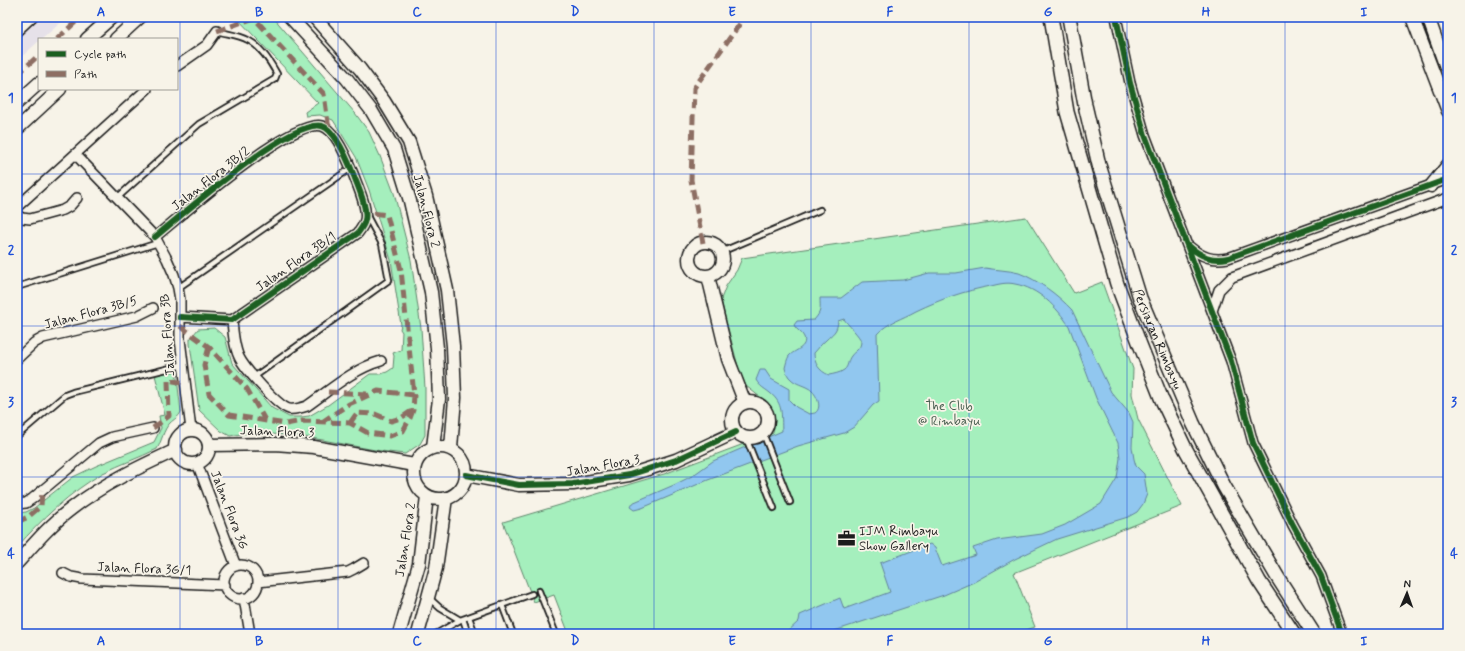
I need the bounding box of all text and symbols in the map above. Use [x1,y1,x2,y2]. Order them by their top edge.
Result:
text: A [97,4,105,21]
text: B [255,4,264,21]
text: C [412,4,422,21]
text: D [571,4,580,21]
text: E [728,4,736,21]
text: F [887,4,894,21]
text: G [1044,4,1053,21]
text: H [1202,4,1211,21]
text: I [1361,4,1368,21]
legend [38,38,178,90]
text: Cycle path [74,47,126,63]
text: Path [74,67,97,83]
text: 1 [8,90,14,107]
text: 1 [1451,90,1457,107]
street label: Jalan Flora 3B/2 [168,143,254,215]
street label: Jalan Flora 2 [409,173,443,250]
street label: Jalan Flora 3B/1 [253,228,339,296]
text: 2 [8,242,15,259]
text: 2 [1451,242,1458,259]
street label: Persiaran Rimbayu [1129,287,1186,392]
street label: Jalan Flora 3B/5 [42,292,140,334]
street label: Jalan Flora 3B [157,293,179,377]
text: 3 [8,394,14,411]
text: 3 [1451,394,1457,411]
park label: The Club @ Rimbayu [918,398,980,430]
street label: Jalan Flora 3 [239,422,315,442]
street label: Jalan Flora 3 [565,451,641,481]
street label: Jalan Flora 3G [206,468,252,552]
street label: Jalan Flora 2 [392,501,420,578]
place label: IJM Rimbayu Show Gallery [859,523,938,555]
office icon: IJM Rimbayu Show Gallery [836,528,856,548]
text: 4 [7,546,15,563]
text: 4 [1450,546,1458,563]
street label: Jalan Flora 3G/1 [96,559,192,579]
north arrow [1387,573,1427,613]
text: N [1403,577,1411,591]
text: A [97,633,105,650]
text: B [255,633,264,650]
text: C [412,633,422,650]
text: D [571,633,580,650]
text: E [728,633,736,650]
text: F [887,633,894,650]
text: G [1044,633,1053,650]
text: H [1202,633,1211,650]
text: I [1361,633,1368,650]

